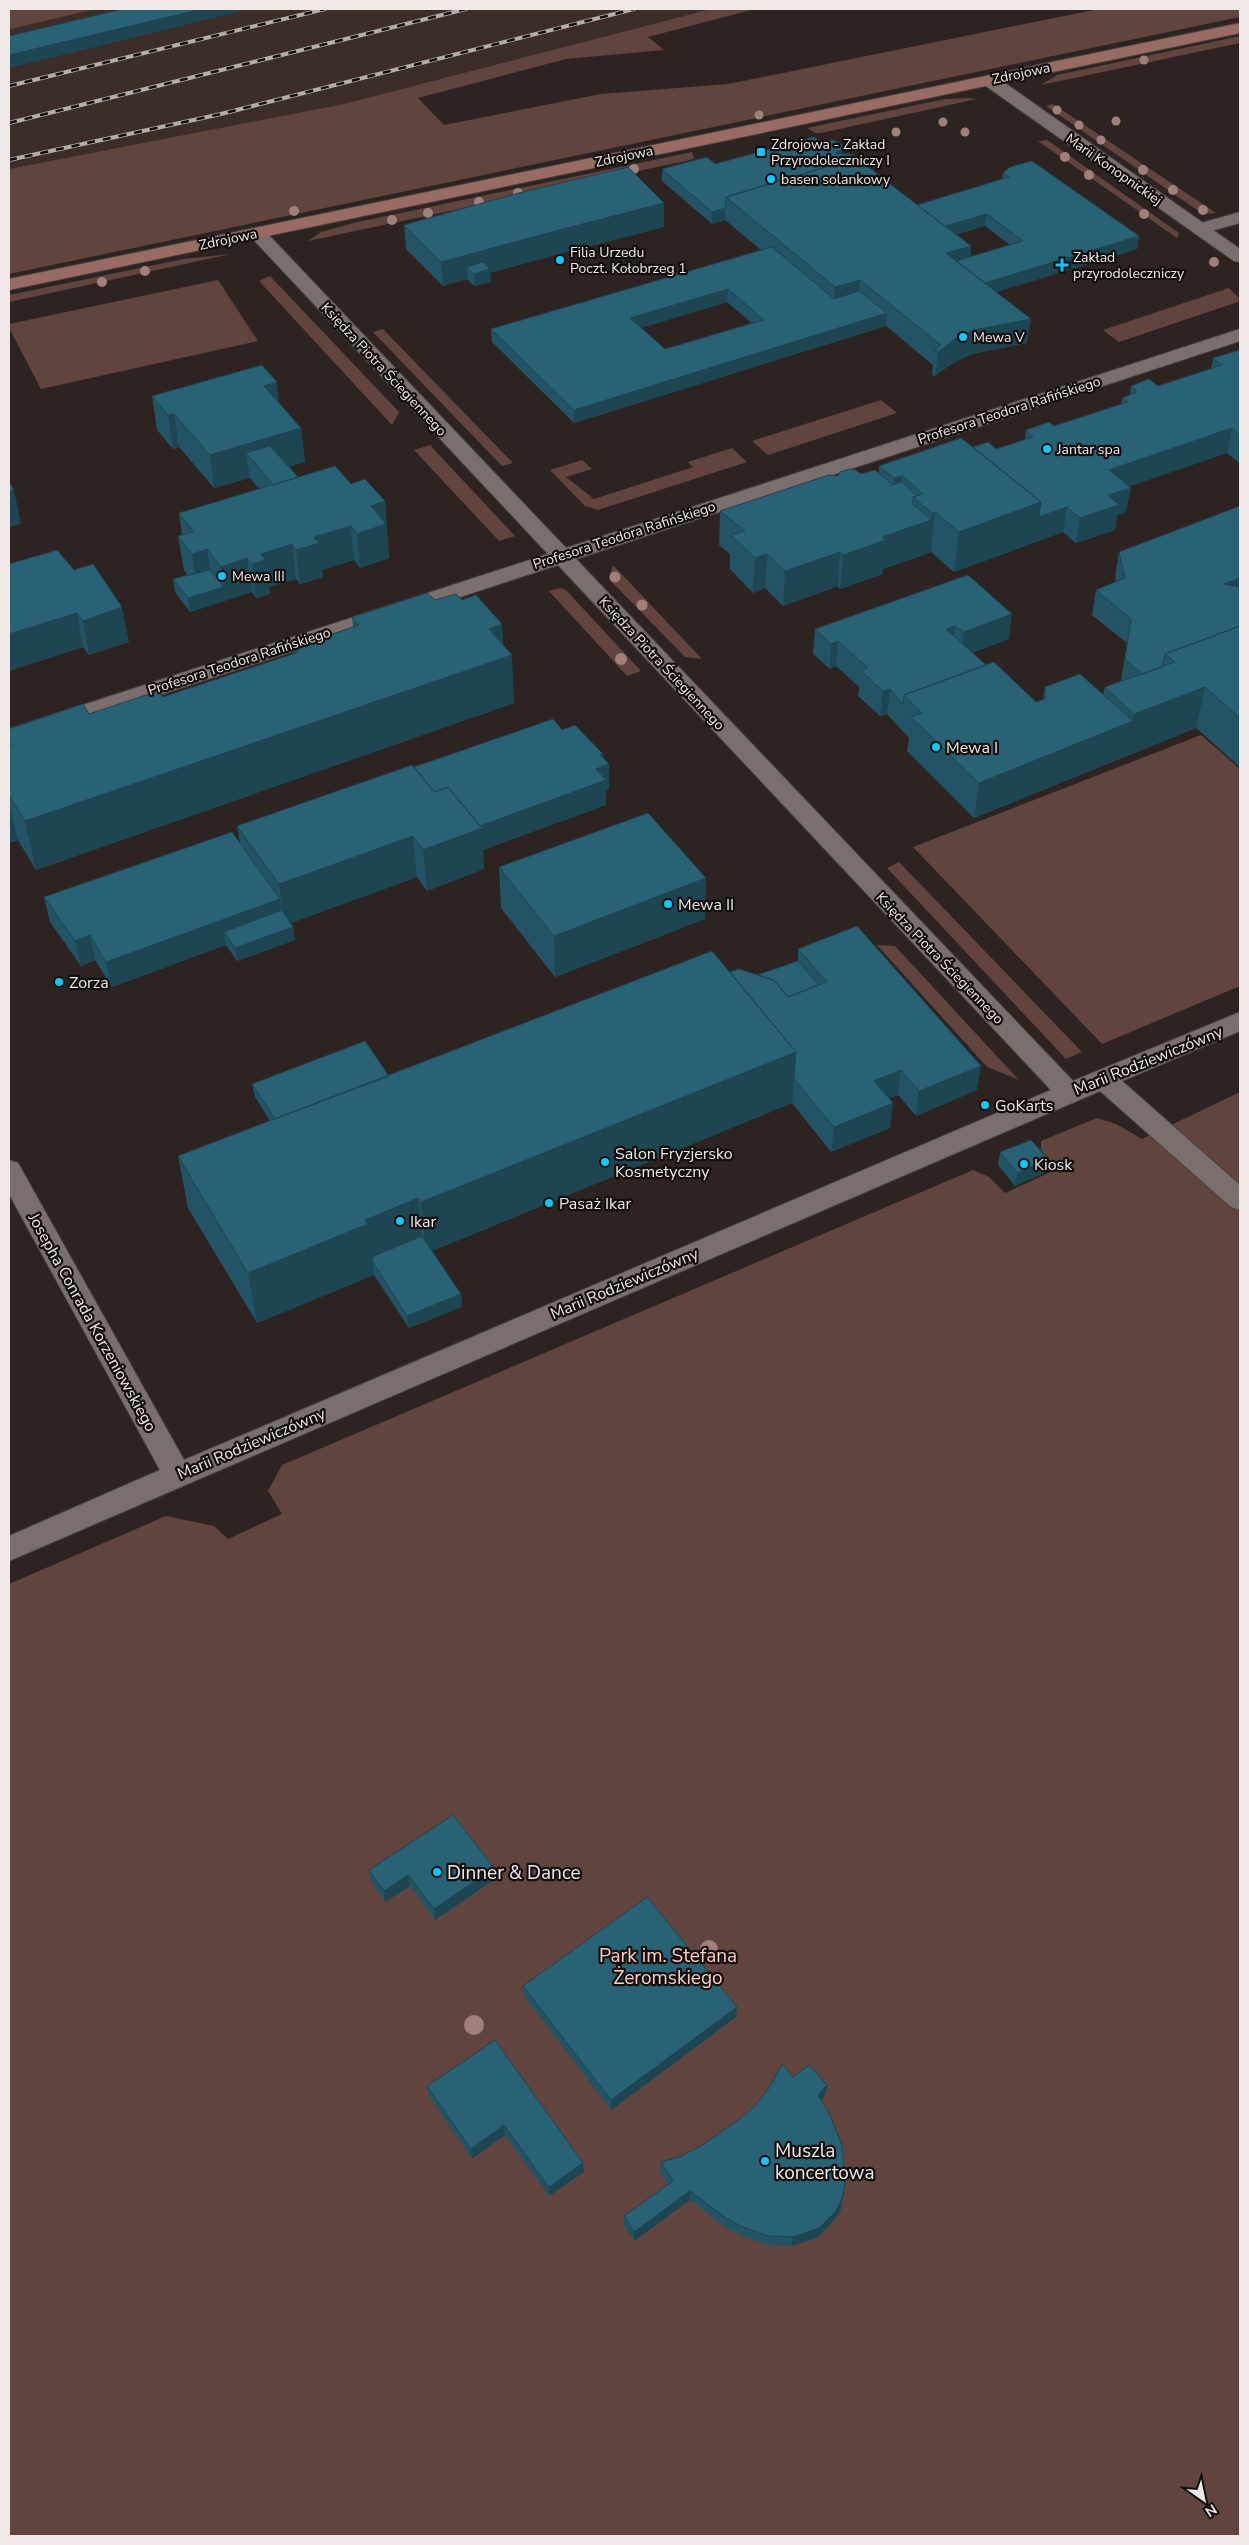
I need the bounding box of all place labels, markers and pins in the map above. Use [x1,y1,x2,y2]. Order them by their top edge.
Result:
place label: Zdrojowa - Zakład Przyrodoleczniczy I [771,135,890,170]
marker: Zdrojowa - Zakład Przyrodoleczniczy I [755,146,767,158]
place label: basen solankowy [781,170,891,189]
marker: basen solankowy [765,173,777,185]
place label: Filia Urzedu Poczt. Kołobrzeg 1 [570,243,687,278]
place label: Zakład przyrodoleczniczy [1073,248,1185,283]
marker: Filia Urzedu Poczt. Kołobrzeg 1 [554,254,566,266]
marker: Zakład przyrodoleczniczy [1055,258,1069,272]
place label: Mewa V [973,328,1025,347]
marker: Mewa V [957,331,969,343]
place label: Jantar spa [1056,440,1120,459]
marker: Jantar spa [1041,443,1053,455]
place label: Mewa III [232,567,285,586]
marker: Mewa III [216,570,228,582]
place label: Mewa I [946,737,998,759]
marker: Mewa I [930,741,942,753]
place label: Mewa II [678,894,734,916]
marker: Mewa II [662,898,674,910]
place label: Zorza [69,972,109,994]
marker: Zorza [53,976,65,988]
place label: GoKarts [995,1095,1053,1117]
marker: GoKarts [979,1099,991,1111]
place label: Salon Fryzjersko Kosmetyczny [615,1143,733,1183]
place label: Kiosk [1034,1154,1073,1176]
marker: Salon Fryzjersko Kosmetyczny [599,1156,611,1168]
marker: Kiosk [1018,1158,1030,1170]
place label: Pasaż Ikar [559,1193,631,1215]
marker: Pasaż Ikar [543,1197,555,1209]
place label: Ikar [410,1211,436,1233]
marker: Ikar [394,1215,406,1227]
place label: Dinner & Dance [447,1860,581,1886]
marker: Dinner & Dance [431,1866,443,1878]
place label: Muszla koncertowa [775,2138,874,2186]
marker: Muszla koncertowa [759,2155,771,2167]

